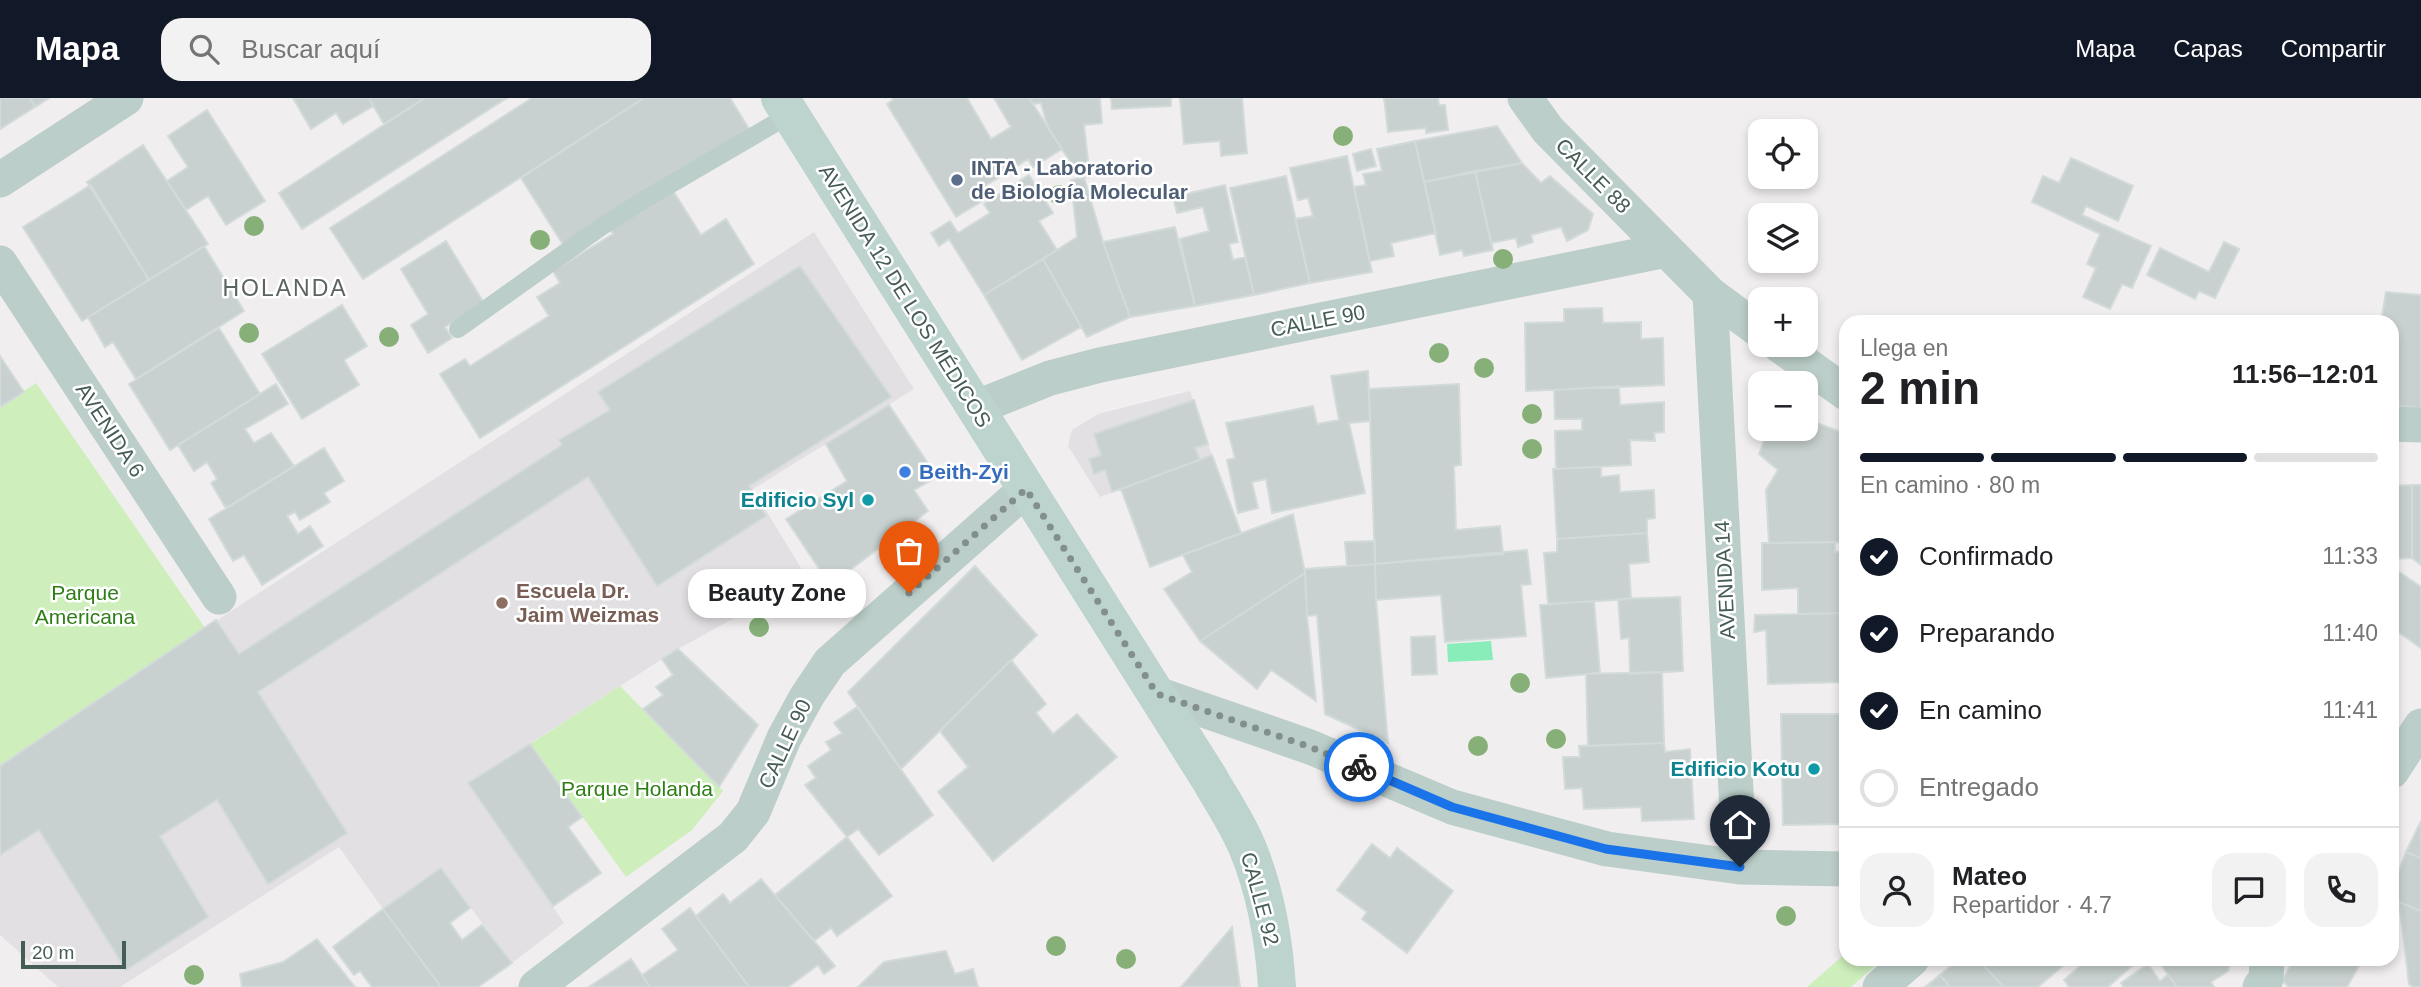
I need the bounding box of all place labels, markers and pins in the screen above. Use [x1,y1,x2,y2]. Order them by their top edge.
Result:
place label: INTA - Laboratorio de Biología Molecular [971,156,1188,203]
marker: INTA - Laboratorio de Biología Molecular [949,172,965,188]
place label: Beith-Zyi [919,460,1009,483]
marker: Beith-Zyi [897,464,913,480]
place label: Edificio Syl [741,488,854,511]
marker: Edificio Syl [860,492,876,508]
pin [879,521,939,593]
callout: Beauty Zone [688,568,867,618]
place label: Escuela Dr. Jaim Weizmas [516,579,659,626]
marker: Escuela Dr. Jaim Weizmas [494,595,510,611]
place label: Edificio Kotu [1671,757,1800,780]
marker: Edificio Kotu [1806,761,1822,777]
pin [1710,795,1770,867]

